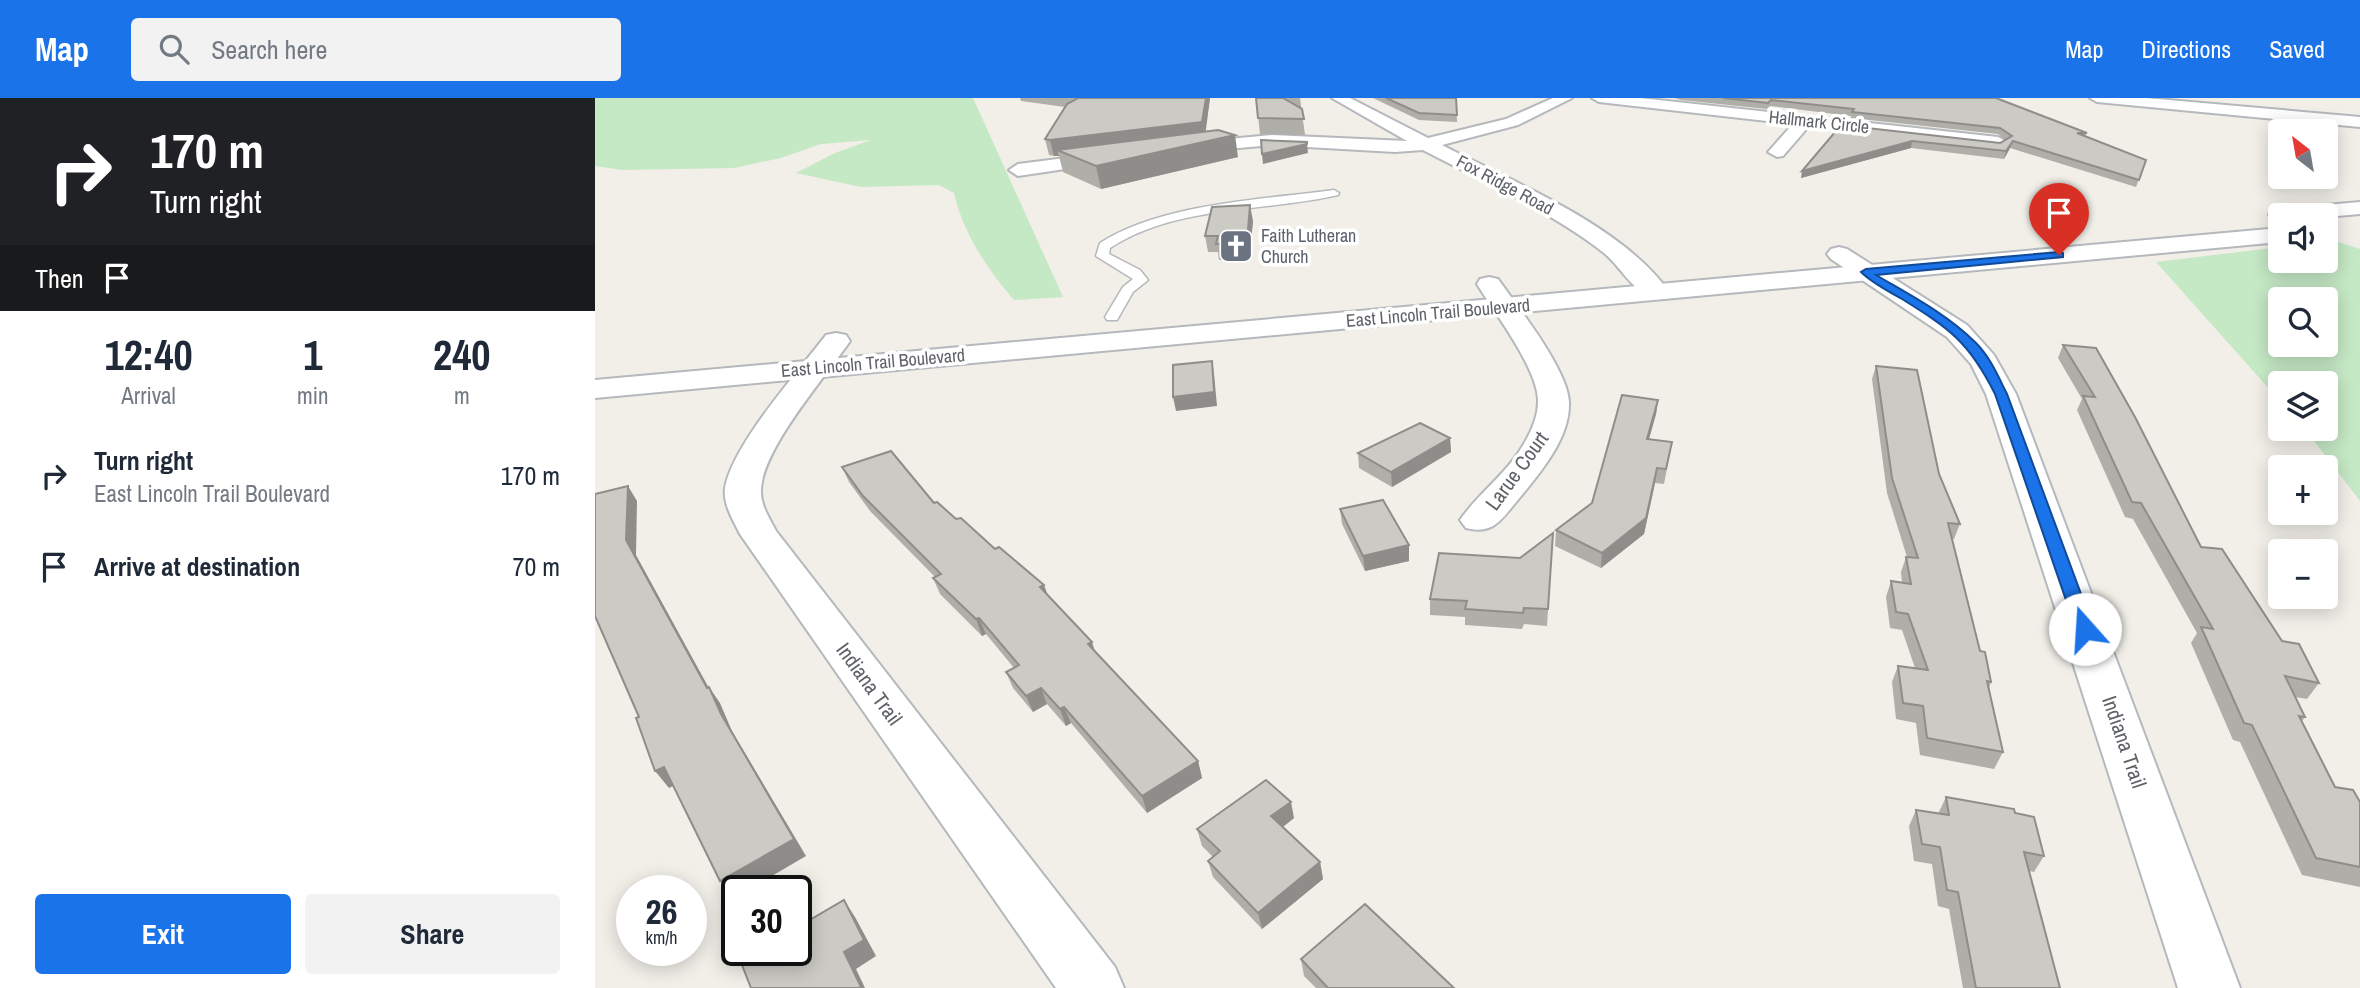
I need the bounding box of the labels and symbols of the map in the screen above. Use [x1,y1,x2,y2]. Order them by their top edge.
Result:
street label: Hallmark Circle [1768,104,1871,139]
north arrow [2268,119,2338,189]
street label: Fox Ridge Road [1452,148,1558,221]
pin [2029,183,2089,255]
place label: Faith Lutheran Church [1261,223,1356,269]
church icon: Faith Lutheran Church [1217,227,1255,265]
street label: East Lincoln Trail Boulevard [1345,292,1531,333]
street label: East Lincoln Trail Boulevard [780,342,966,383]
street label: Larue Court [1478,425,1555,516]
position arrow [2048,592,2122,666]
street label: Indiana Trail [830,636,909,731]
street label: Indiana Trail [2095,692,2154,792]
speed limit sign: 30 [721,875,812,966]

